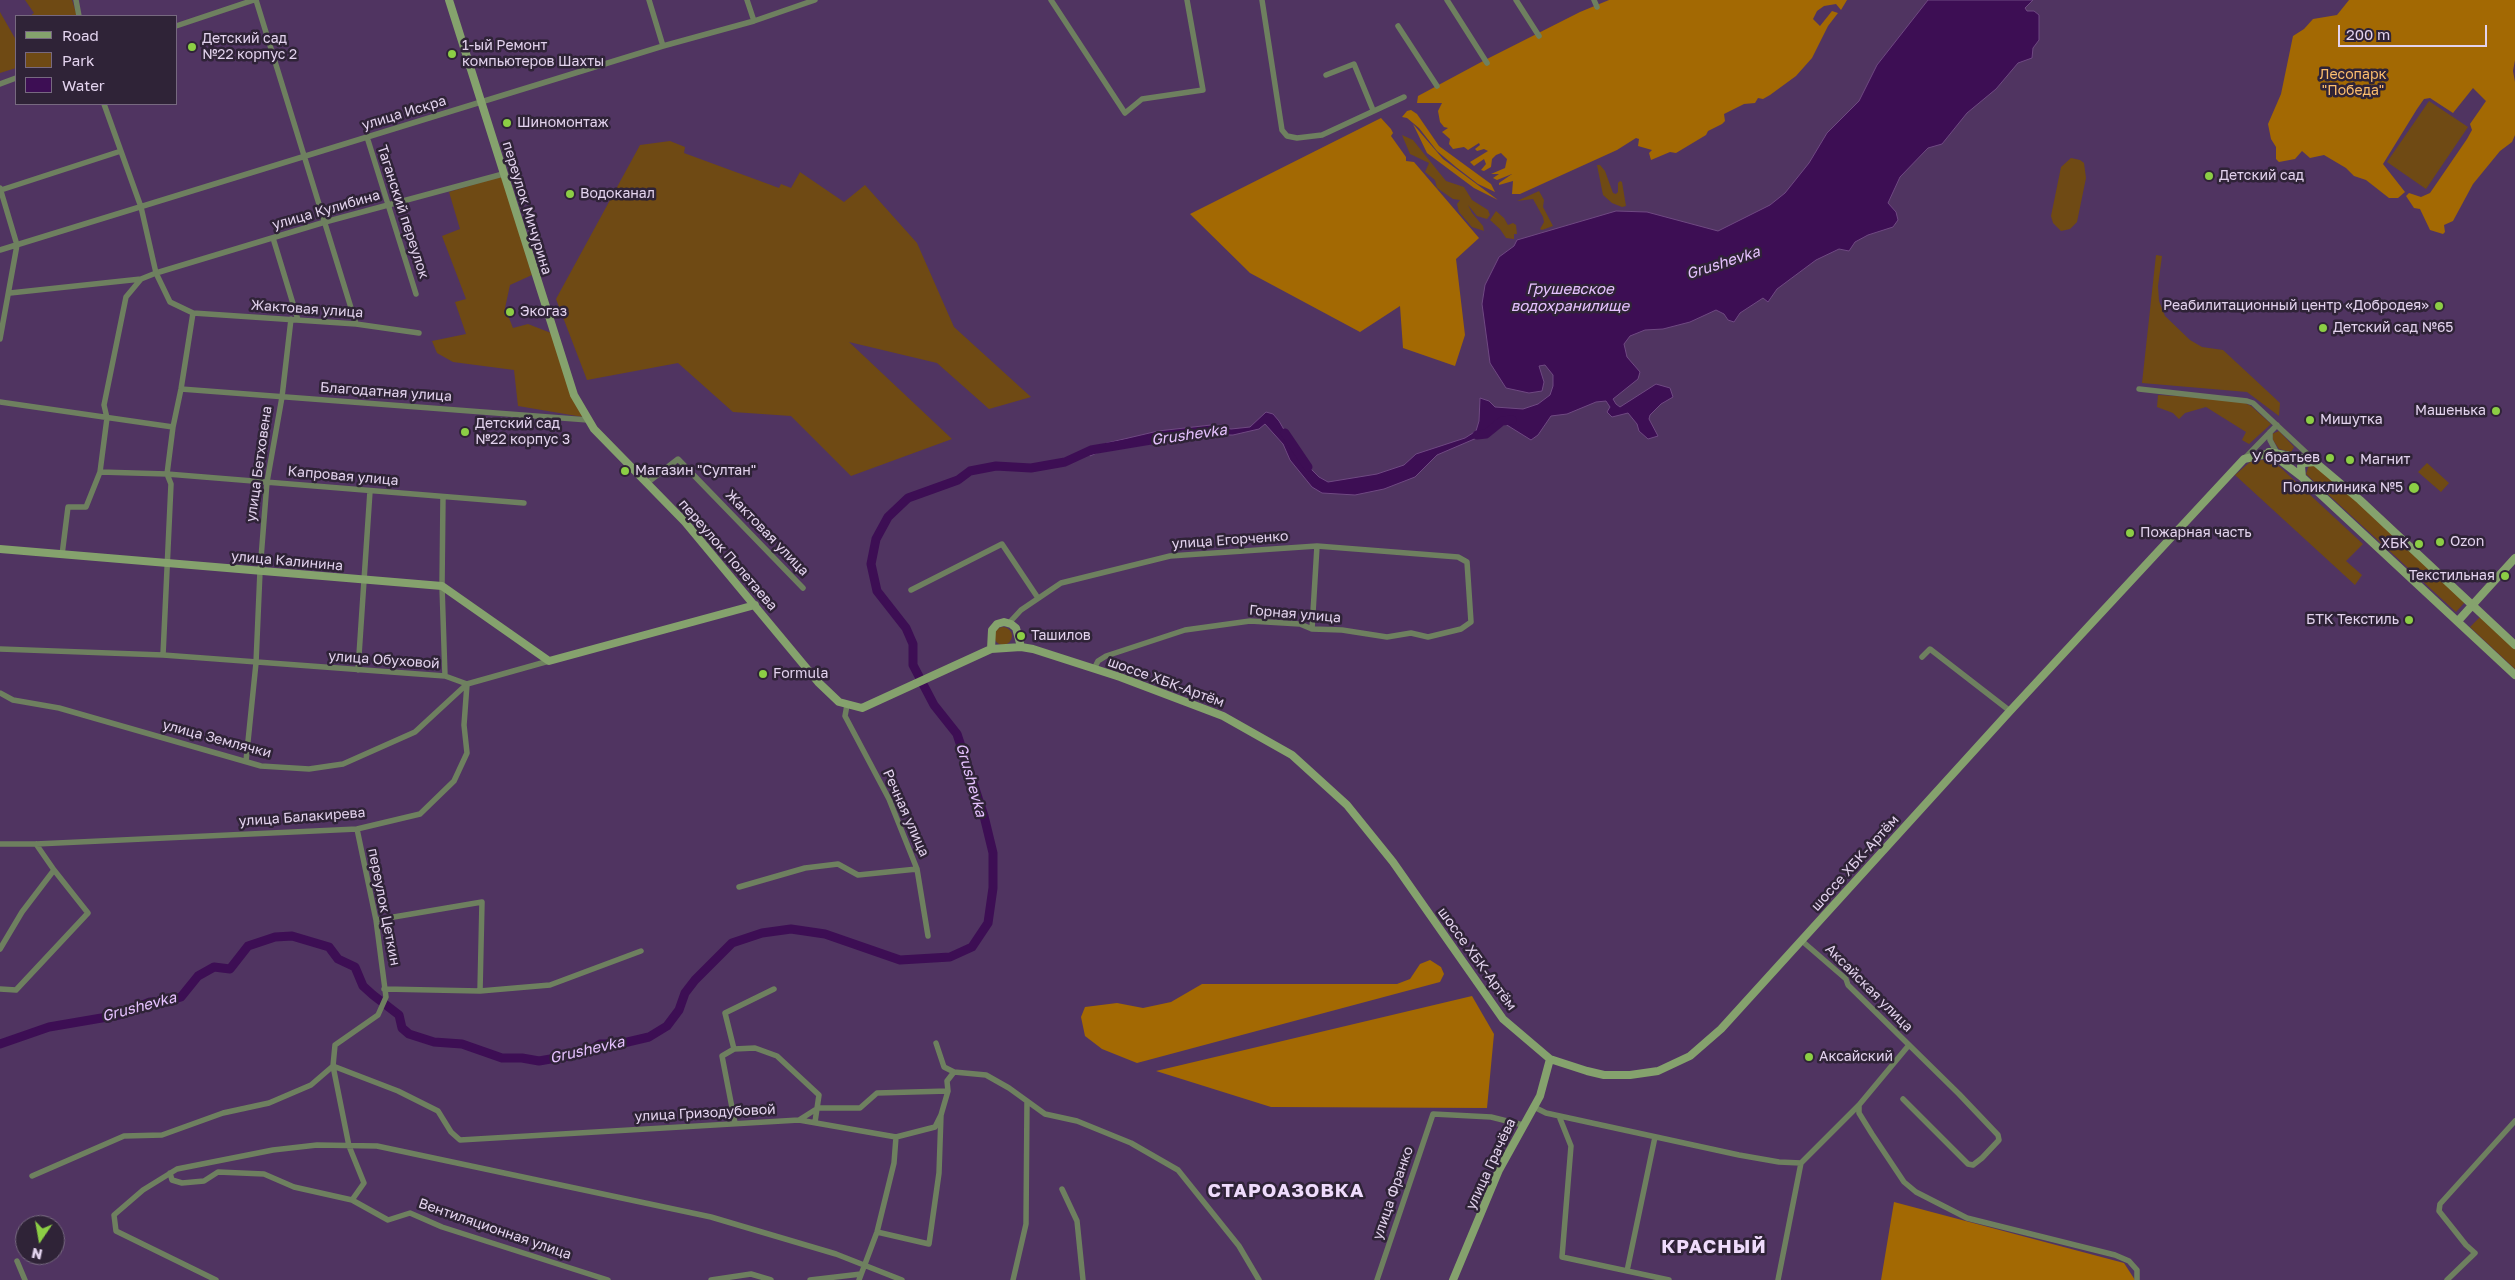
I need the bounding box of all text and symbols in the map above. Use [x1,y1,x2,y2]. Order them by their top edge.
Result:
legend [15,15,178,105]
scale bar [2340,15,2489,47]
text: 200 m [2346,25,2390,43]
text: Road [62,26,99,44]
place label: Детский сад №22 корпус 2 [202,31,297,64]
place label: 1-ый Ремонт компьютеров Шахты [462,38,604,70]
marker: Детский сад №22 корпус 2 [186,41,198,53]
marker: 1-ый Ремонт компьютеров Шахты [446,48,458,60]
text: Park [62,51,94,69]
park label: Лесопарк "Победа" [2319,67,2387,100]
text: Water [62,76,105,94]
street label: улица Искра [360,92,448,134]
place label: Шиномонтаж [517,115,609,131]
marker: Шиномонтаж [501,117,513,129]
street label: переулок Мичурина [499,139,555,277]
street label: Таганский переулок [373,143,433,281]
place label: Детский сад [2219,168,2304,184]
marker: Детский сад [2203,170,2215,182]
place label: Водоканал [580,186,655,202]
street label: улица Кулибина [270,187,382,233]
marker: Водоканал [564,188,576,200]
water label: Grushevka [1684,243,1762,283]
water label: Грушевское водохранилище [1511,280,1629,315]
street label: Жактовая улица [250,297,364,321]
place label: Реабилитационный центр «Добродея» [2163,298,2429,314]
marker: Реабилитационный центр «Добродея» [2433,300,2445,312]
place label: Экогаз [520,304,567,320]
marker: Экогаз [504,306,516,318]
place label: Детский сад №65 [2333,320,2453,336]
marker: Детский сад №65 [2317,322,2329,334]
street label: Благодатная улица [320,379,452,405]
place label: Машенька [2415,403,2486,419]
street label: улица Бетховена [243,405,275,523]
marker: Машенька [2490,405,2502,417]
place label: Мишутка [2320,412,2383,428]
marker: Мишутка [2304,414,2316,426]
place label: Детский сад №22 корпус 3 [475,416,570,448]
water label: Grushevka [1150,421,1228,449]
marker: Детский сад №22 корпус 3 [459,426,471,438]
place label: У братьев [2252,450,2320,466]
marker: У братьев [2324,452,2336,464]
place label: Магнит [2360,452,2410,468]
marker: Магнит [2344,454,2356,466]
street label: Капровая улица [287,463,399,489]
place label: Магазин "Султан" [635,463,756,479]
marker: Магазин "Султан" [619,465,631,477]
place label: Поликлиника №5 [2283,480,2403,496]
marker: Поликлиника №5 [2407,481,2421,495]
street label: Жактовая улица [722,487,812,579]
street label: переулок Полетаева [675,496,781,614]
place label: Пожарная часть [2140,525,2252,541]
marker: Пожарная часть [2124,527,2136,539]
street label: улица Егорченко [1171,528,1289,552]
place label: Ozon [2450,534,2484,550]
place label: ХБК [2381,536,2409,552]
marker: Ozon [2434,536,2446,548]
marker: ХБК [2413,538,2425,550]
street label: улица Калинина [230,548,344,574]
place label: Текстильная [2409,568,2495,584]
marker: Текстильная [2499,570,2511,582]
street label: Горная улица [1248,602,1342,626]
place label: БТК Текстиль [2306,612,2399,628]
marker: БТК Текстиль [2403,614,2415,626]
place label: Ташилов [1031,628,1091,644]
marker: Ташилов [1015,630,1027,642]
street label: улица Обуховой [328,648,440,672]
street label: шоссе ХБК-Артём [1105,653,1227,711]
place label: Formula [773,666,828,682]
marker: Formula [757,668,769,680]
street label: улица Землячки [161,716,273,762]
water label: Grushevka [952,741,990,819]
street label: Речная улица [879,767,933,859]
street label: улица Балакирева [238,804,366,830]
street label: шоссе ХБК-Артём [1808,812,1902,914]
street label: переулок Цеткин [364,847,404,967]
street label: шоссе ХБК-Артём [1434,904,1520,1014]
street label: Аксайская улица [1822,941,1916,1035]
water label: Grushevka [100,988,178,1026]
water label: Grushevka [548,1033,626,1067]
place label: Аксайский [1819,1049,1893,1065]
marker: Аксайский [1803,1051,1815,1063]
street label: улица Гризодубовой [634,1101,776,1125]
street label: улица Грачёва [1462,1116,1520,1212]
street label: улица Франко [1369,1144,1417,1242]
district label: СТАРОАЗОВКА [1206,1180,1366,1202]
street label: Вентиляционная улица [416,1195,574,1263]
north arrow [15,1215,65,1265]
district label: КРАСНЫЙ [1660,1236,1768,1258]
text: N [30,1245,44,1264]

